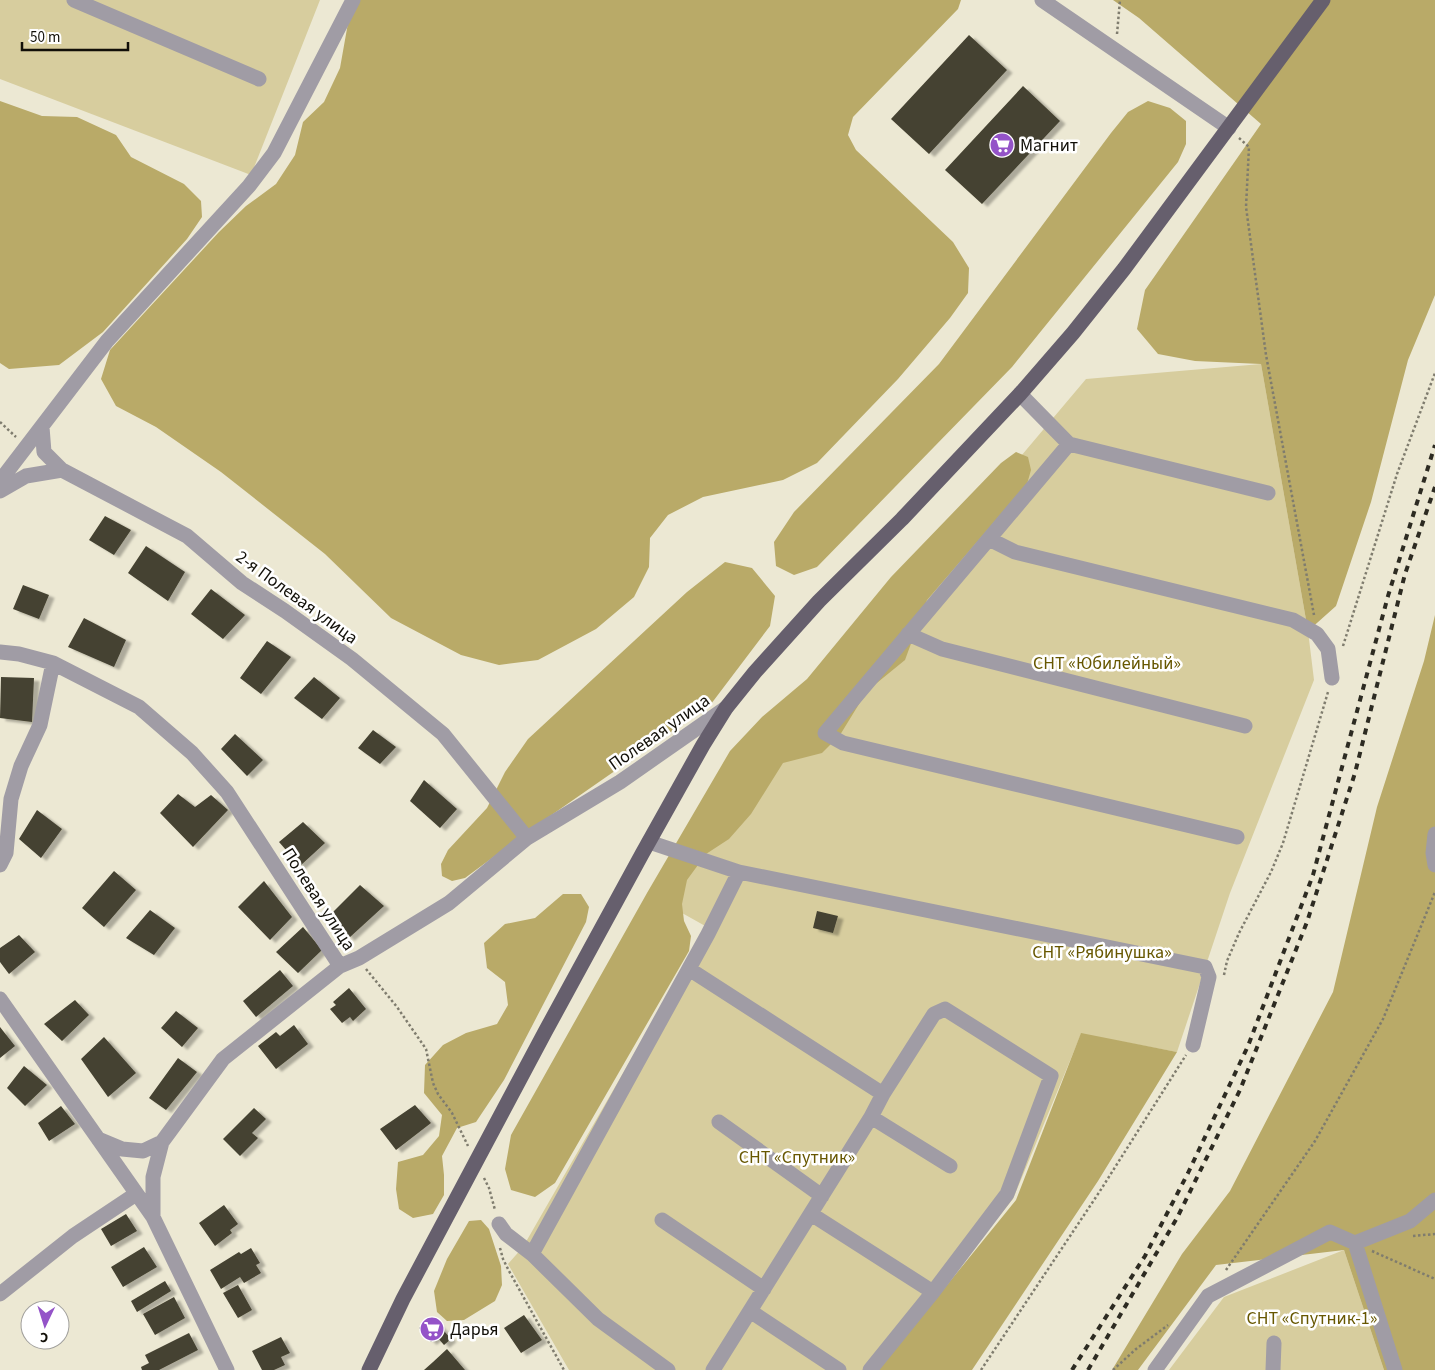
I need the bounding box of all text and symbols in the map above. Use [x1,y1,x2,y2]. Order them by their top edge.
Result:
scale bar [22,20,129,52]
text: 50 m [30,27,60,48]
supermarket icon: Магнит [989,132,1015,158]
place label: Магнит [1020,133,1078,158]
street label: 2-я Полевая улица [231,545,363,650]
park label: СНТ «Юбилейный» [1033,651,1181,676]
street label: Полевая улица [604,688,715,777]
street label: Полевая улица [276,843,361,956]
park label: СНТ «Рябинушка» [1032,940,1172,965]
park label: СНТ «Спутник» [739,1145,855,1170]
north arrow [20,1300,70,1350]
park label: СНТ «Спутник-1» [1247,1306,1377,1331]
supermarket icon: Дарья [419,1316,445,1342]
place label: Дарья [450,1317,499,1342]
text: С [39,1327,49,1347]

